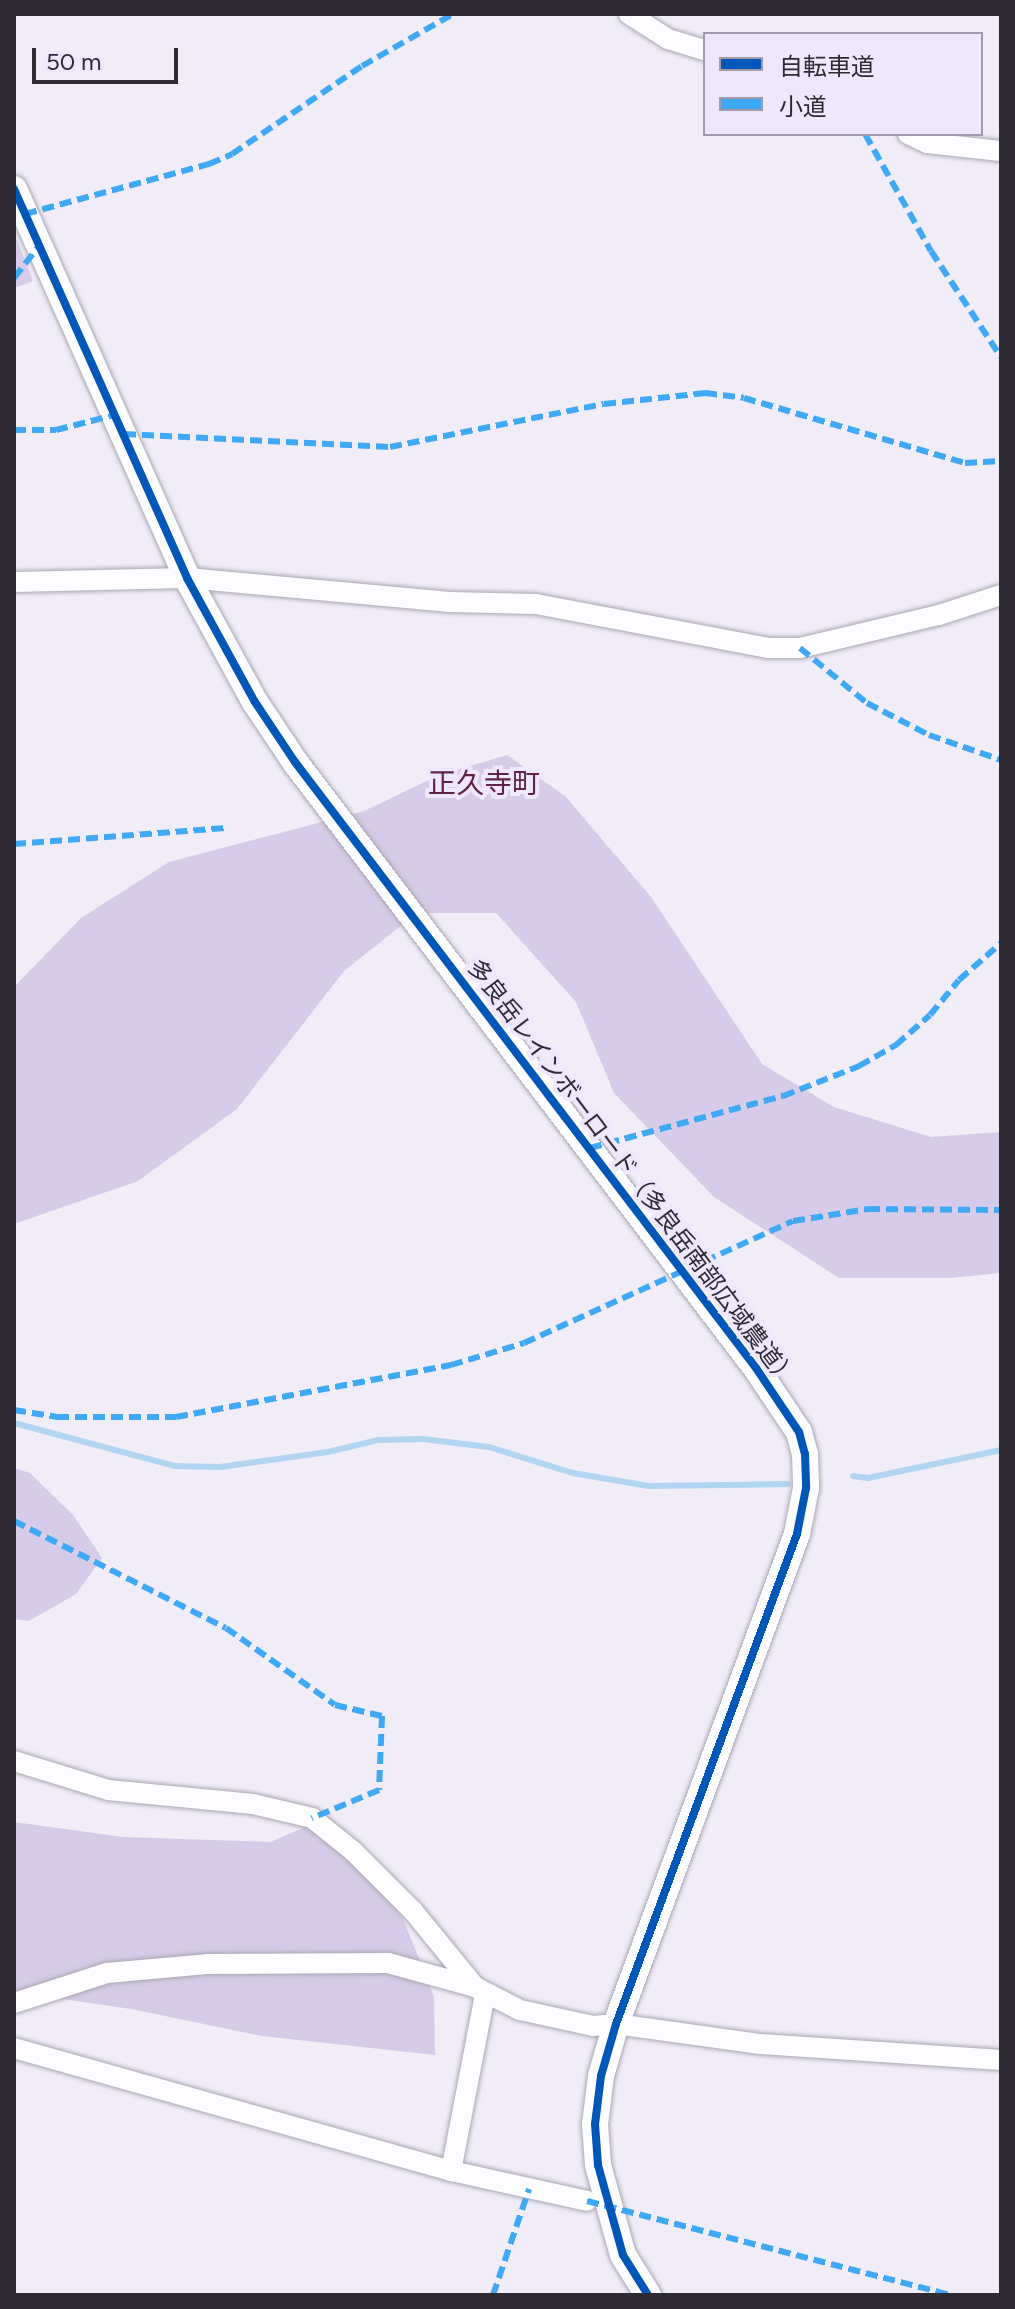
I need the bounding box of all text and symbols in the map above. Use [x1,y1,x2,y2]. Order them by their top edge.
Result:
scale bar [36,32,182,82]
legend [703,32,983,136]
text: 50 m [46,47,102,76]
text: 自転車道 [779,52,875,81]
text: 小道 [779,92,827,121]
district label: 正久寺町 [428,766,540,800]
street label: 多良岳レインボーロード（多良岳南部広域農道） [462,953,802,1393]

